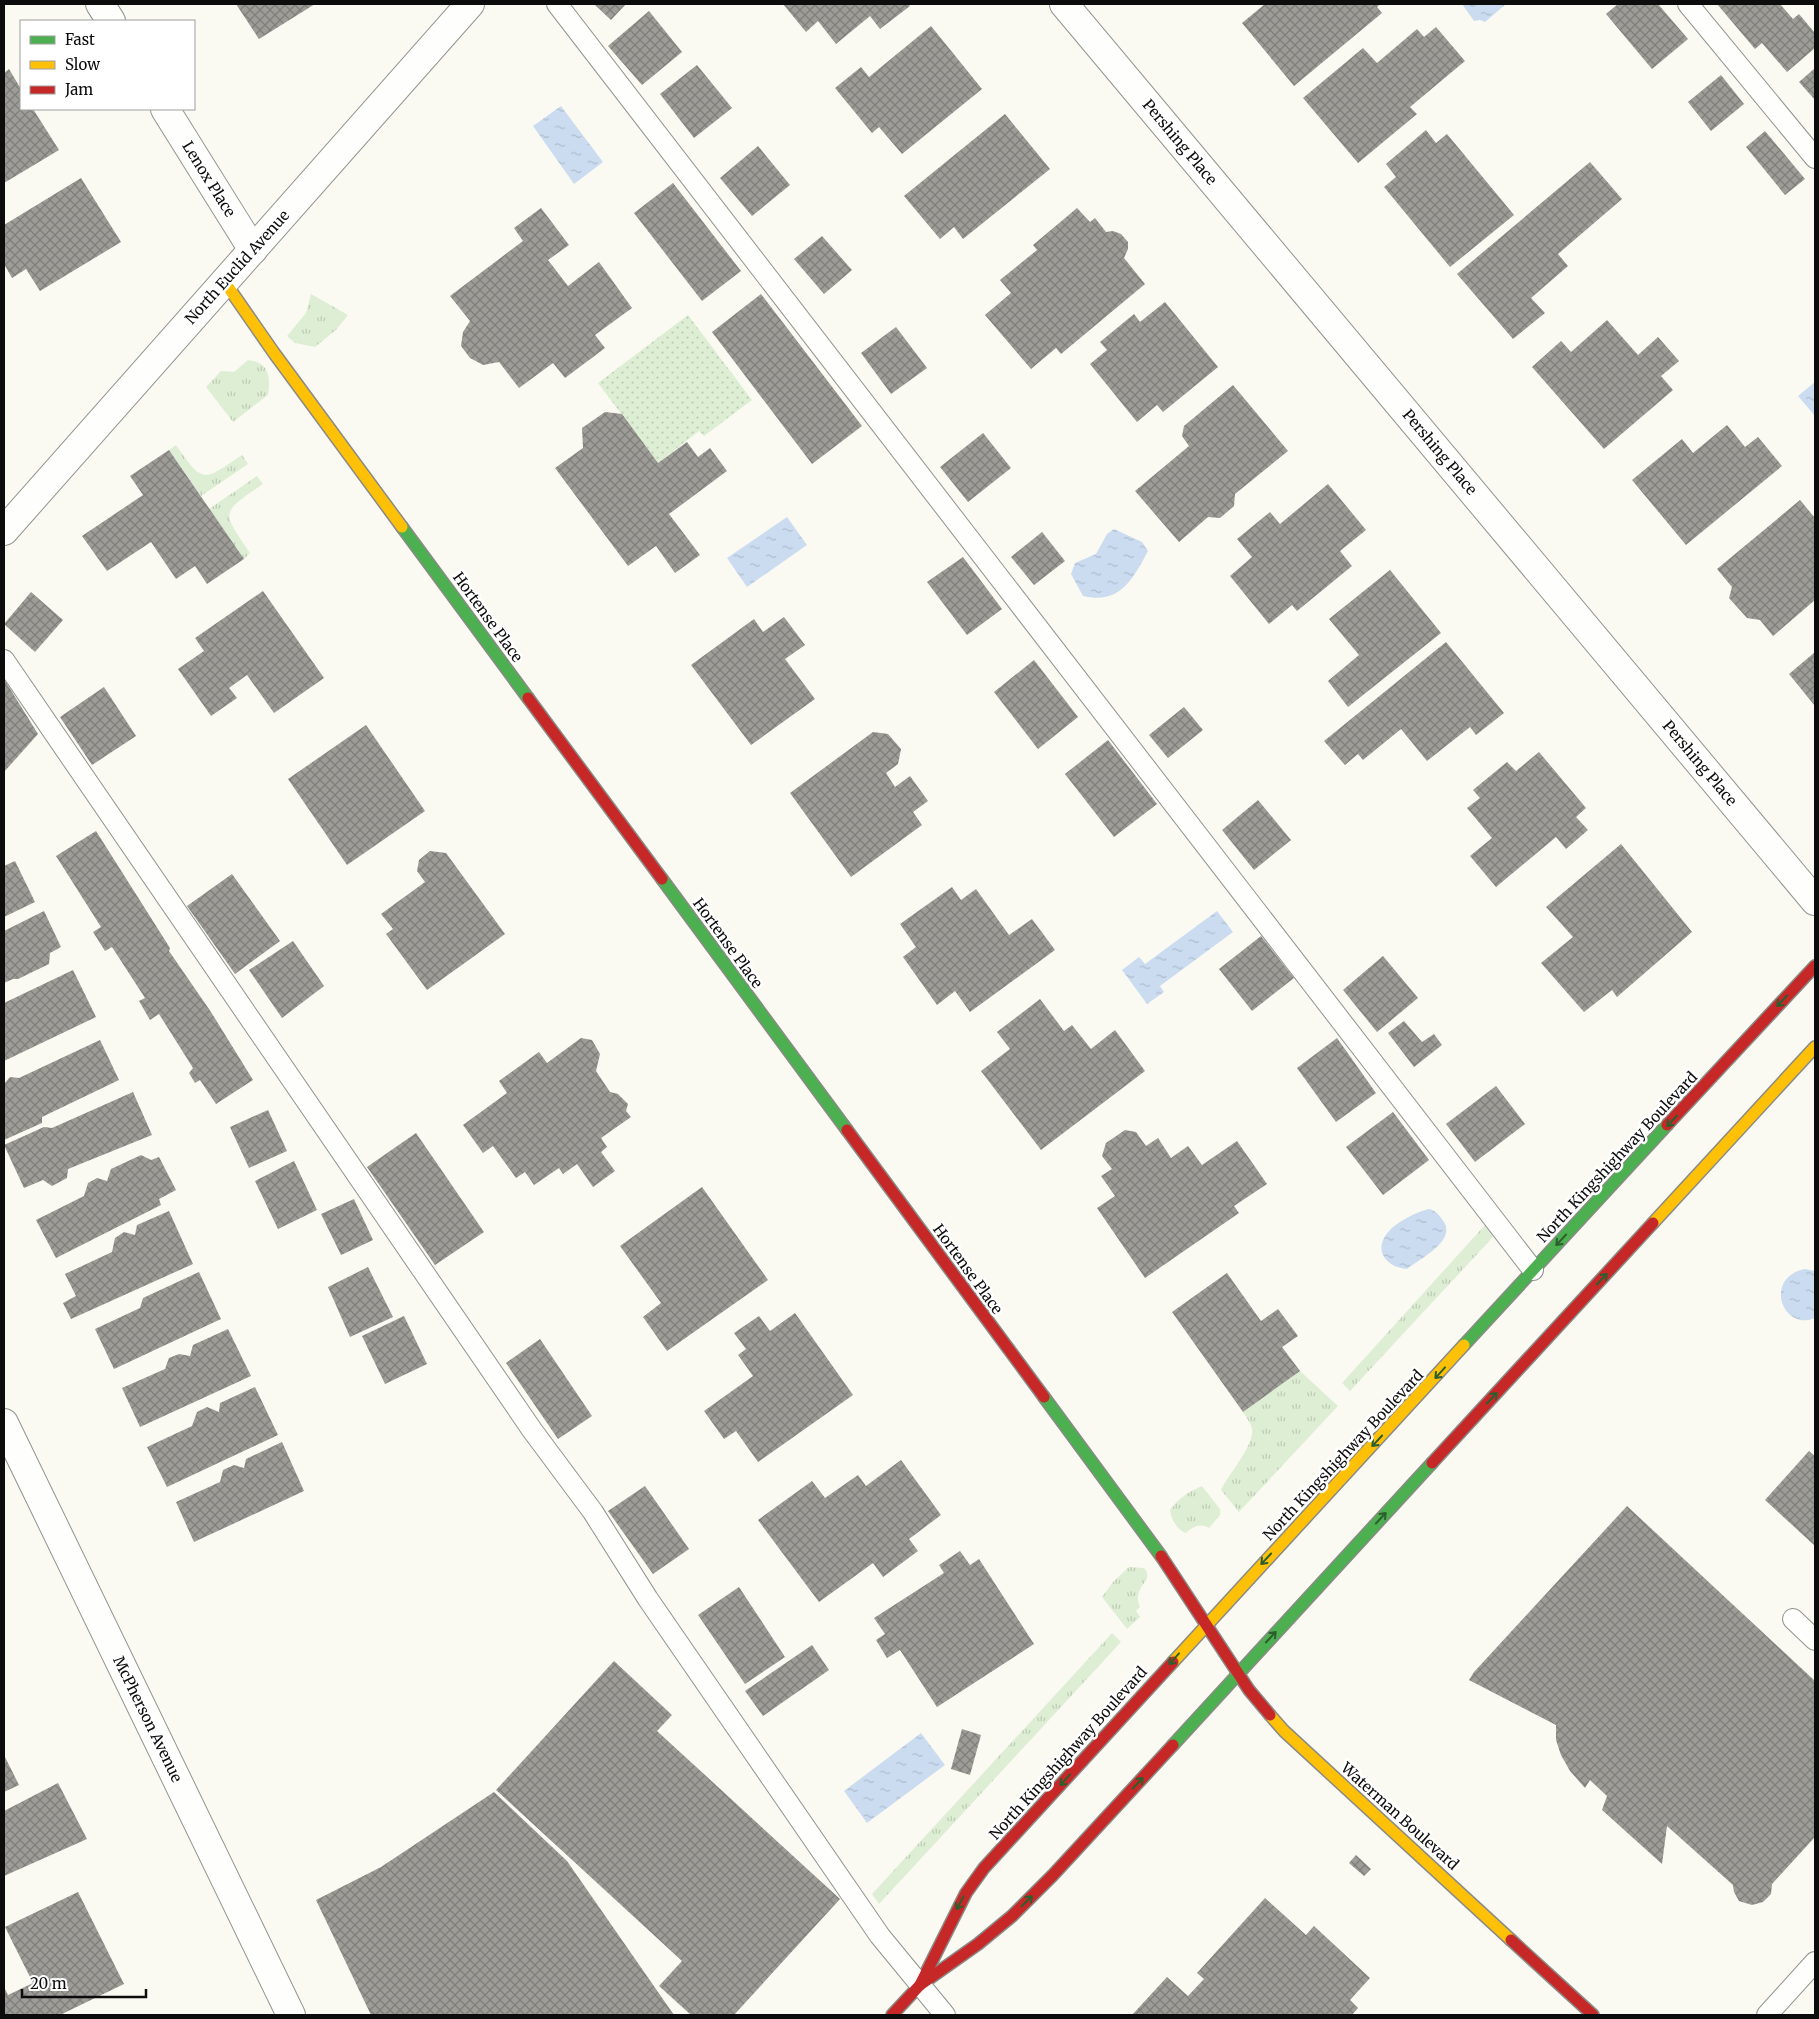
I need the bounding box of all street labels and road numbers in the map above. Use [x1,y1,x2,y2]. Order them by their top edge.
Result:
street label: Pershing Place [1139,95,1221,189]
street label: Lenox Place [178,138,240,221]
street label: North Euclid Avenue [181,206,293,328]
street label: Pershing Place [1399,405,1481,499]
street label: Hortense Place [449,568,527,666]
street label: Pershing Place [1659,716,1741,810]
street label: Hortense Place [689,894,767,992]
street label: North Kingshighway Boulevard [1533,1068,1701,1246]
street label: Hortense Place [929,1220,1007,1318]
street label: North Kingshighway Boulevard [1259,1366,1427,1544]
street label: McPherson Avenue [109,1653,187,1785]
street label: North Kingshighway Boulevard [985,1662,1151,1844]
street label: Waterman Boulevard [1337,1758,1463,1874]

